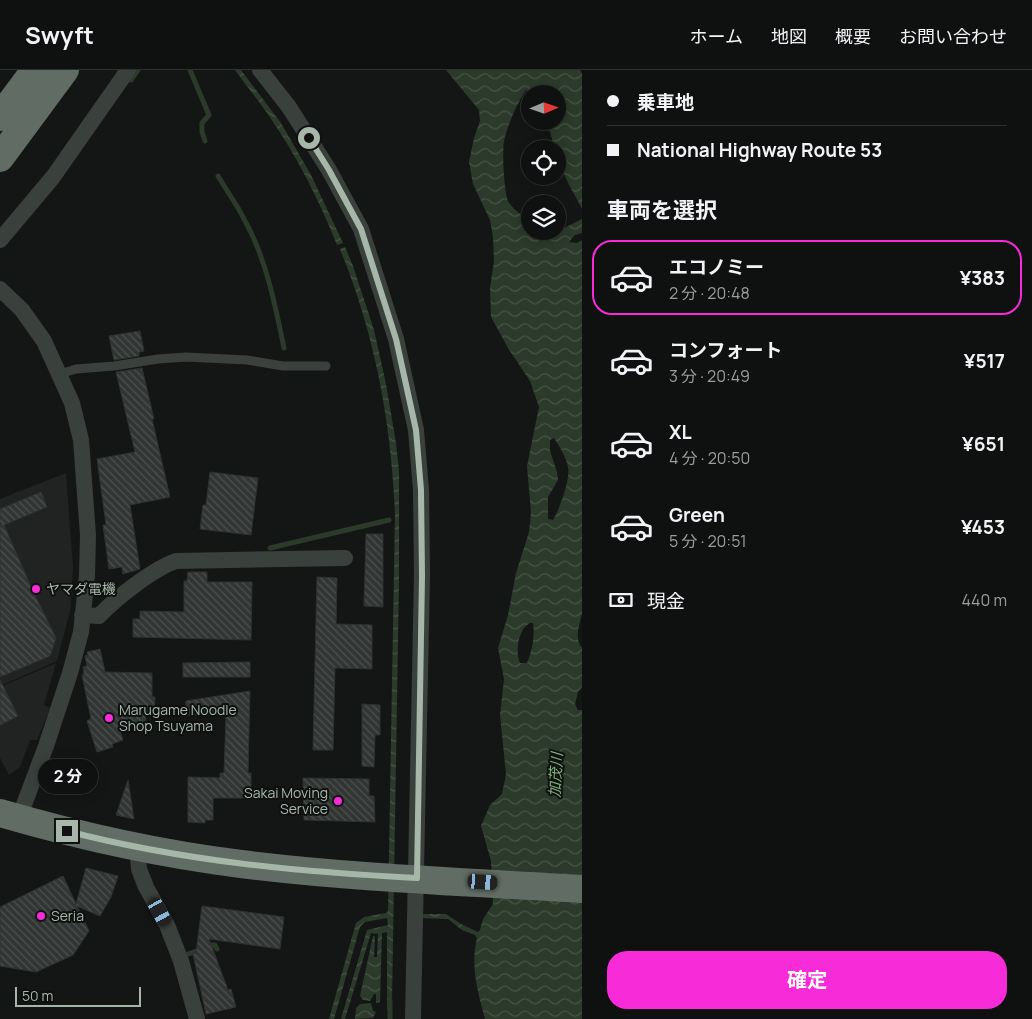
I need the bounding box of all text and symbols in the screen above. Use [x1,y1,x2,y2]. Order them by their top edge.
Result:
text: Swyft [25,18,94,51]
text: ホーム [690,24,743,48]
text: 地図 [771,24,807,48]
text: 概要 [835,24,871,48]
text: お問い合わせ [899,24,1007,48]
north arrow [521,85,566,130]
map controls [521,85,566,240]
text: 乗車地 [637,89,694,115]
route start [298,127,320,149]
text: National Highway Route 53 [637,137,882,163]
button: locate [521,140,566,185]
button: layers [521,195,566,240]
text: 車両を選択 [607,195,717,225]
text: エコノミー [669,254,764,280]
icon: car [609,255,654,300]
text: ¥383 [960,265,1005,291]
text: 2 分 · 20:48 [669,282,750,304]
text: コンフォート [669,337,782,363]
icon: car [609,338,654,383]
text: ¥517 [964,348,1005,374]
text: 3 分 · 20:49 [669,365,750,387]
text: XL [669,419,692,445]
icon: car [609,421,654,466]
text: ¥651 [962,431,1005,457]
text: 4 分 · 20:50 [669,447,750,469]
text: Green [669,502,725,528]
icon: car [609,504,654,549]
text: ¥453 [961,514,1005,540]
text: 5 分 · 20:51 [669,530,747,552]
place label: ヤマダ電機 [46,579,116,598]
marker: ヤマダ電機 [30,583,42,595]
icon: cash [607,586,635,614]
text: 現金 [647,588,685,614]
text: 440 m [961,589,1007,611]
place label: Marugame Noodle Shop Tsuyama [119,700,237,735]
marker: Marugame Noodle Shop Tsuyama [103,712,115,724]
water label: 加茂川 [544,750,567,798]
callout: 2 分 [37,758,97,794]
text: 2 分 [54,765,82,787]
place label: Sakai Moving Service [244,783,328,818]
marker: Sakai Moving Service [332,795,344,807]
route end [56,820,78,842]
car [467,873,498,891]
car [146,895,173,929]
place label: Seria [51,906,84,925]
marker: Seria [35,910,47,922]
button: 確定 [607,951,1007,1009]
scale bar [15,984,141,1007]
text: 50 m [22,986,53,1005]

